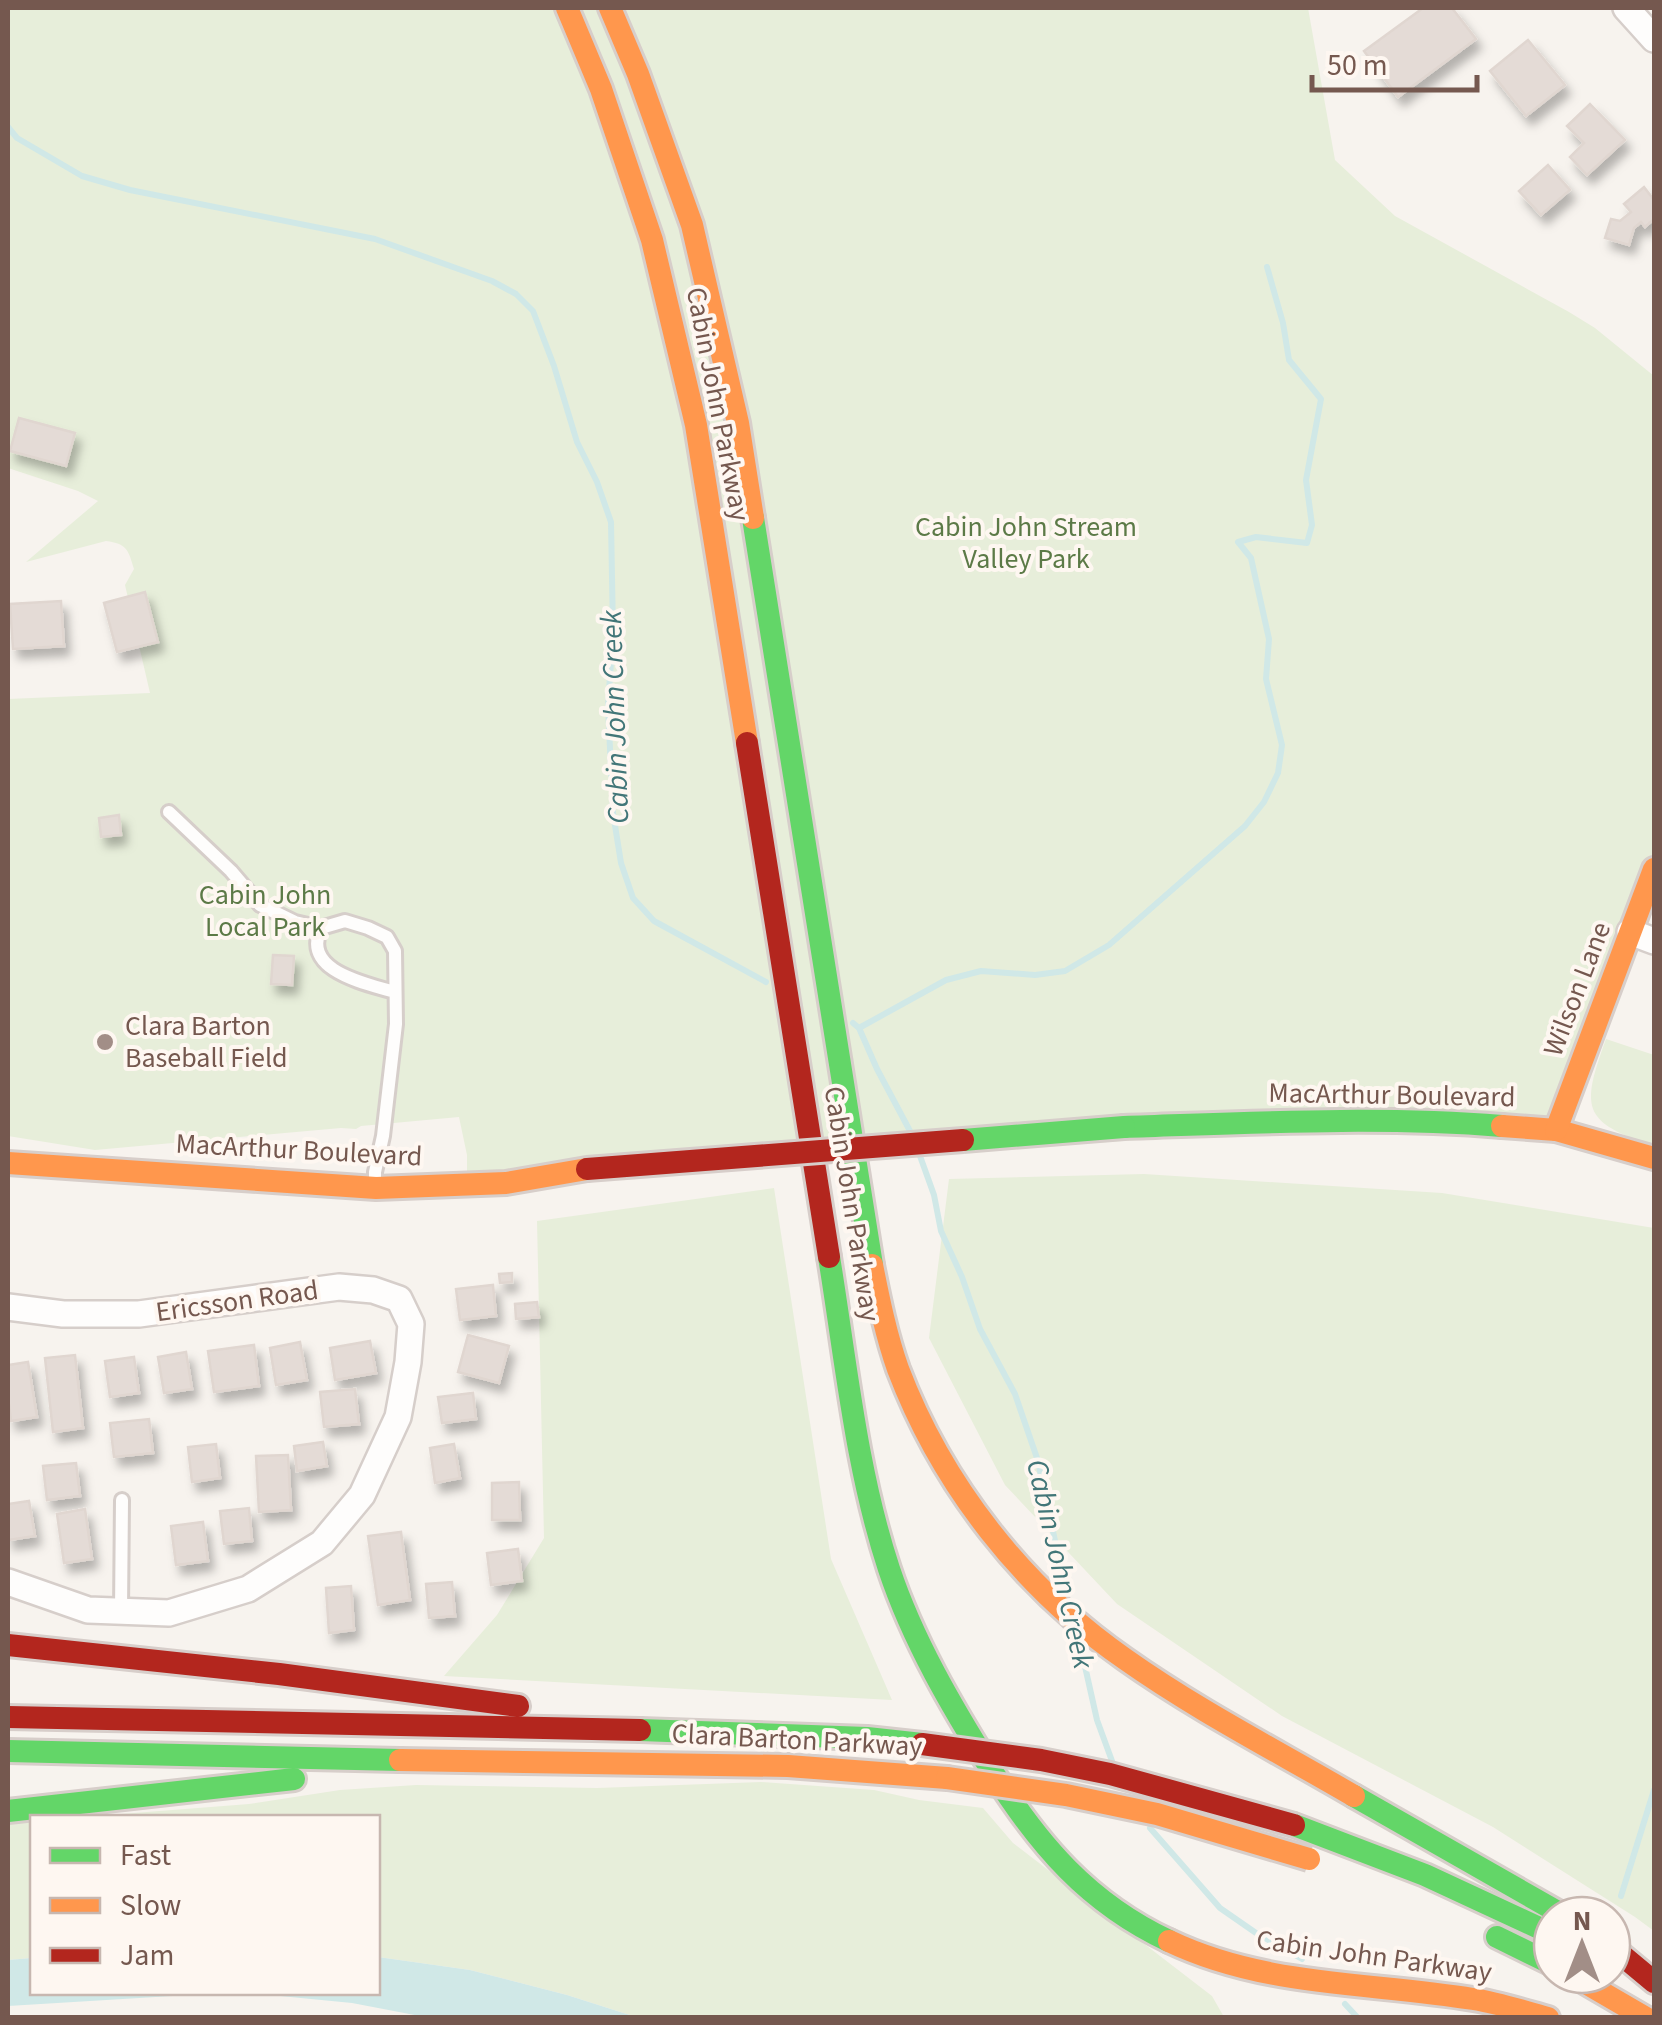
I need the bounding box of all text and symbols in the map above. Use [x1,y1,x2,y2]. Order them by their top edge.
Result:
scale bar [1312,30,1477,92]
text: 50 m [1327,44,1388,87]
street label: Cabin John Parkway [676,284,760,524]
park label: Cabin John Stream Valley Park [915,507,1137,579]
water label: Cabin John Creek [590,609,640,824]
park label: Cabin John Local Park [199,875,331,947]
street label: Wilson Lane [1533,916,1621,1062]
place label: Clara Barton Baseball Field [125,1006,288,1078]
marker: Clara Barton Baseball Field [94,1031,116,1053]
street label: MacArthur Boulevard [1268,1073,1516,1117]
street label: Cabin John Parkway [814,1084,890,1324]
street label: MacArthur Boulevard [175,1124,423,1176]
street label: Ericsson Road [153,1270,321,1332]
water label: Cabin John Creek [1015,1455,1105,1674]
street label: Clara Barton Parkway [671,1713,923,1767]
legend [30,1815,380,1995]
text: Fast [120,1834,171,1877]
text: Slow [120,1884,181,1927]
north arrow [1532,1895,1632,1995]
text: N [1573,1901,1591,1941]
street label: Cabin John Parkway [1254,1920,1494,1992]
text: Jam [120,1934,174,1977]

